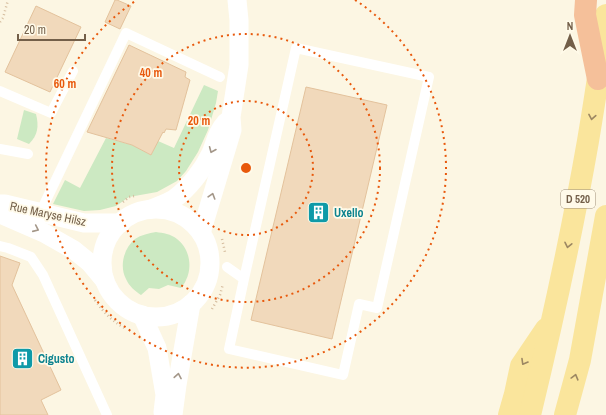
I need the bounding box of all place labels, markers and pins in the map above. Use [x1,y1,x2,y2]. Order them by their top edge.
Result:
centre of rings [239,161,253,175]
building icon: Uxello [306,200,332,226]
place label: Uxello [334,205,364,221]
building icon: Cigusto [10,346,36,372]
place label: Cigusto [38,351,75,367]

